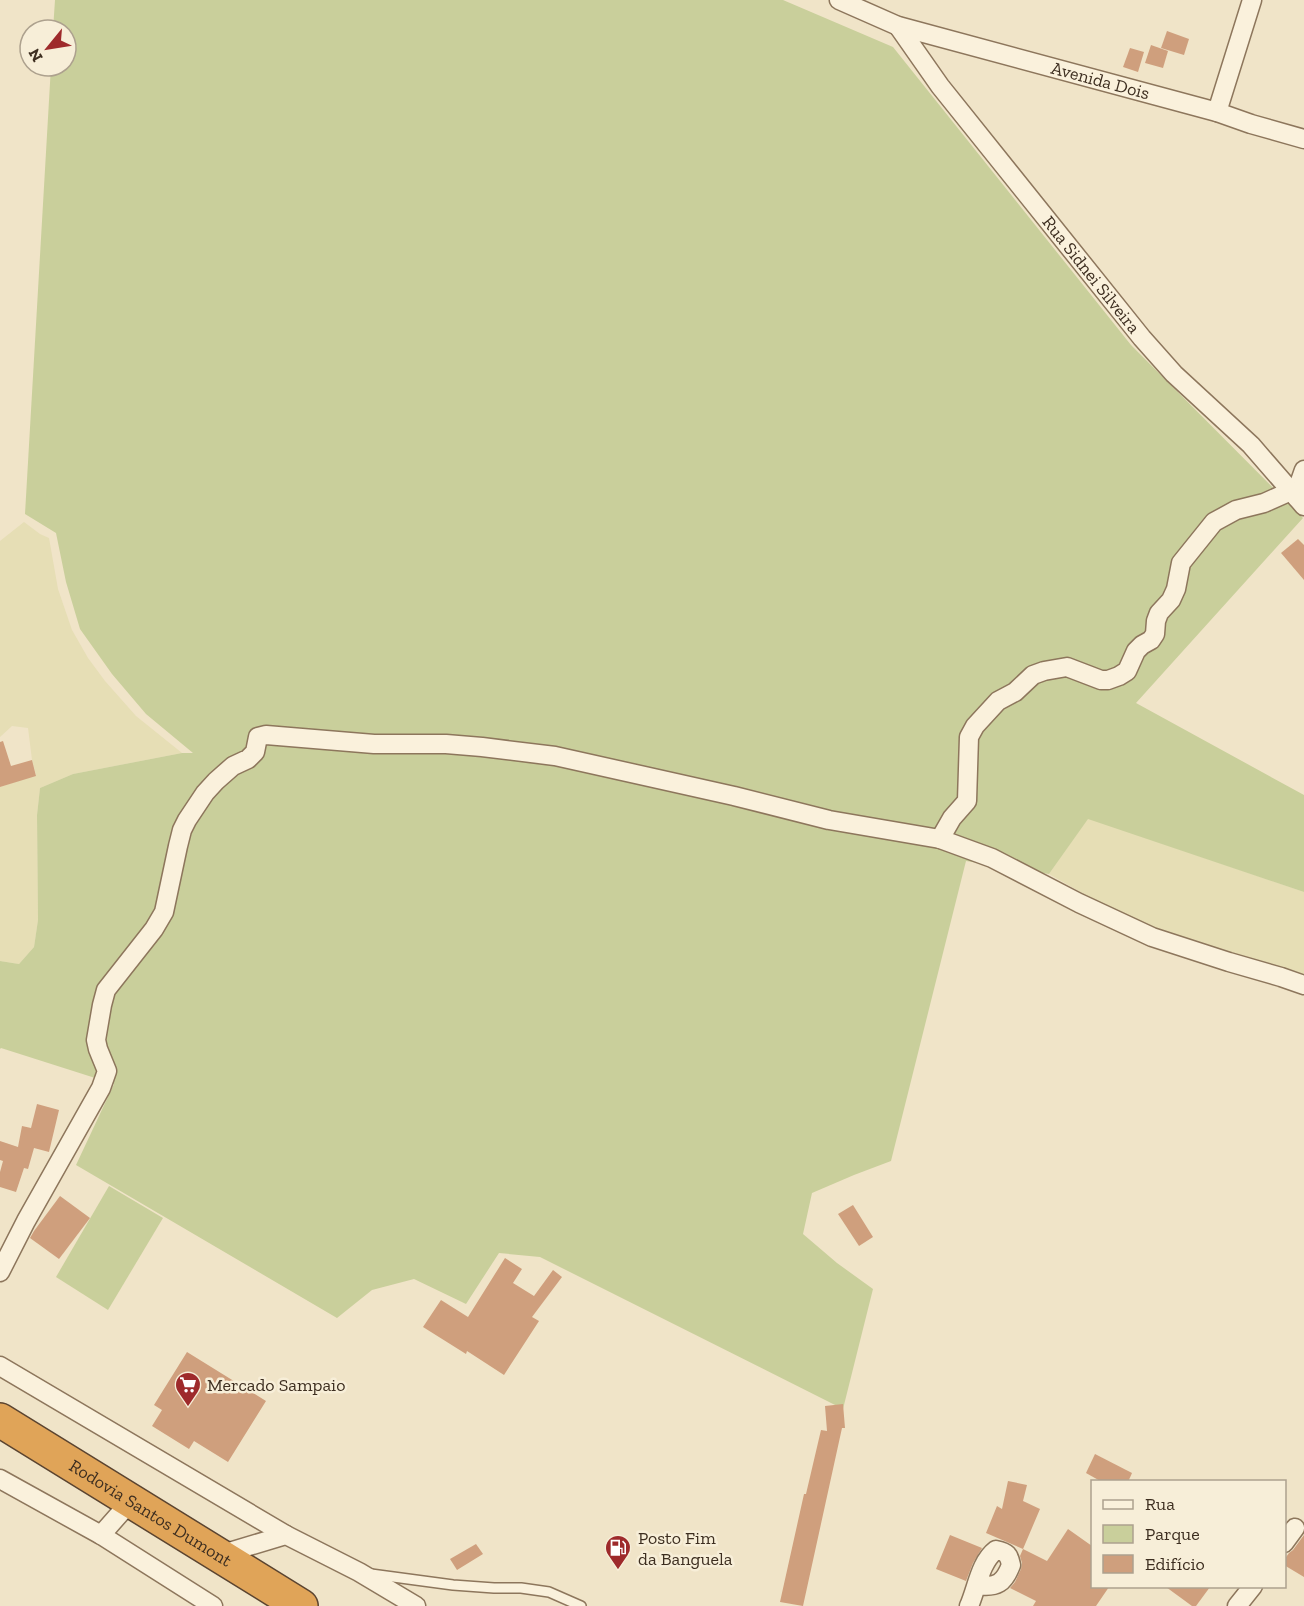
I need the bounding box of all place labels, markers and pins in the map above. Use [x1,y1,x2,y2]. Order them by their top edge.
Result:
supermarket icon: Mercado Sampaio [173,1370,203,1408]
place label: Mercado Sampaio [207,1374,345,1396]
place label: Posto Fim da Banguela [638,1527,733,1570]
fuel station icon: Posto Fim da Banguela [603,1533,633,1571]

